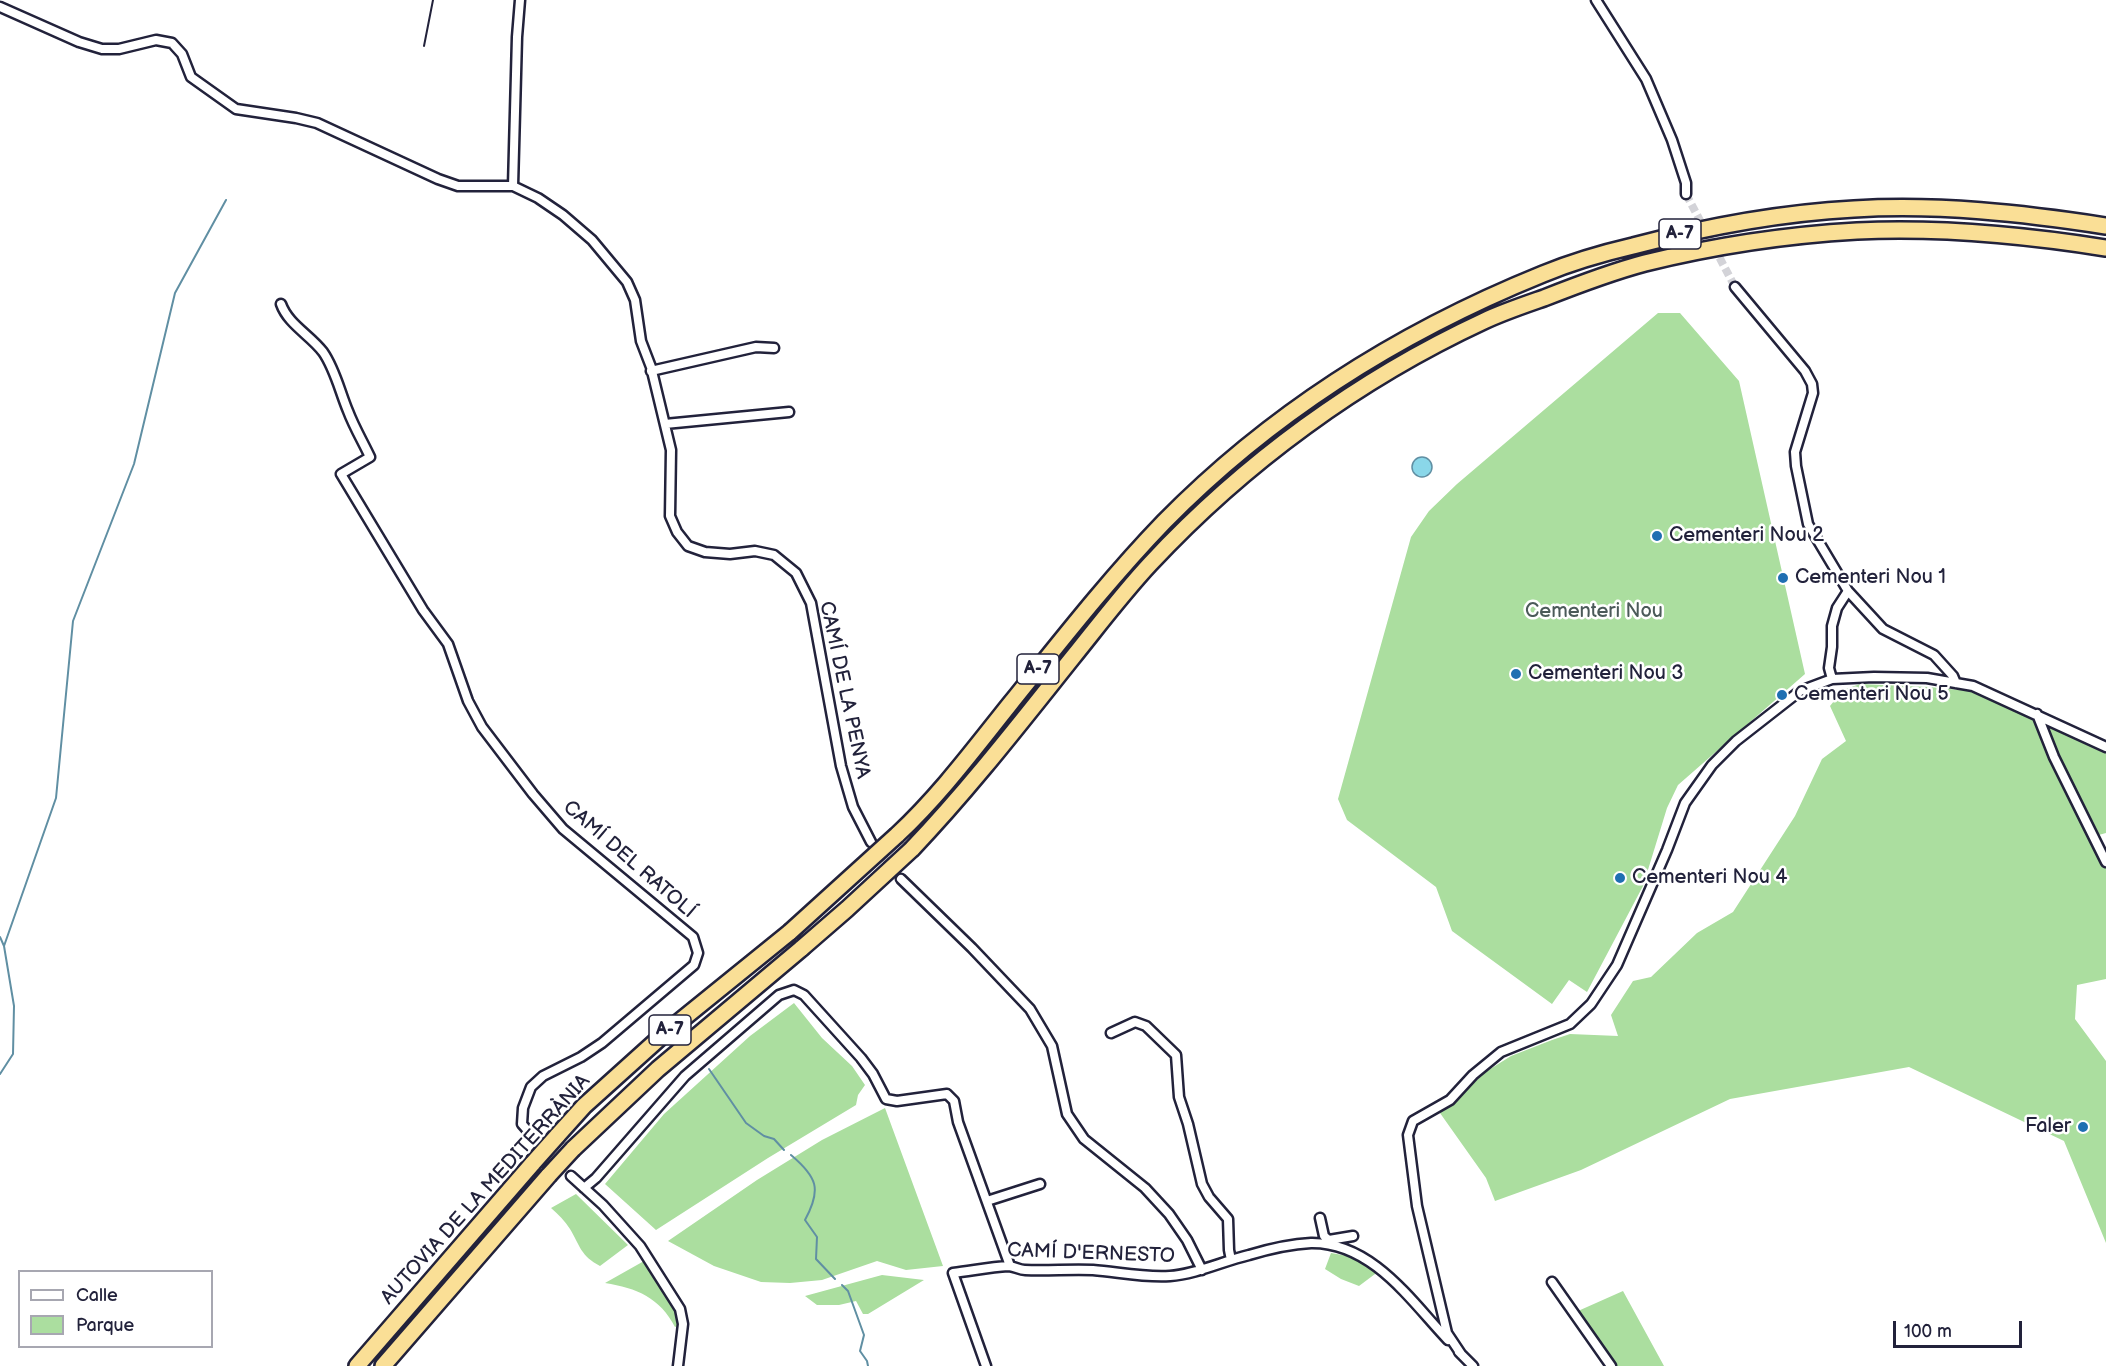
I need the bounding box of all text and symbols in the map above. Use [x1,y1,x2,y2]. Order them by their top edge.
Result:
road number: A-7 [1659,219,1701,249]
place label: Cementeri Nou 2 [1669,524,1824,548]
marker: Cementeri Nou 2 [1650,529,1664,543]
place label: Cementeri Nou 1 [1795,566,1946,590]
marker: Cementeri Nou 1 [1776,571,1790,585]
street label: CAMÍ DE LA PENYA [813,599,875,781]
park label: Cementeri Nou [1525,600,1663,624]
road number: A-7 [1017,654,1059,684]
place label: Cementeri Nou 3 [1528,662,1683,686]
marker: Cementeri Nou 3 [1509,667,1523,681]
place label: Cementeri Nou 5 [1794,683,1949,707]
marker: Cementeri Nou 5 [1775,688,1789,702]
street label: CAMÍ DEL RATOLÍ [558,796,700,924]
place label: Cementeri Nou 4 [1632,866,1787,890]
marker: Cementeri Nou 4 [1613,871,1627,885]
road number: A-7 [649,1015,691,1045]
street label: AUTOVIA DE LA MEDITERRÀNIA [376,1070,596,1310]
place label: Faler [2025,1115,2071,1139]
marker: Faler [2076,1120,2090,1134]
street label: CAMÍ D'ERNESTO [1007,1239,1175,1269]
legend [18,1270,213,1348]
text: Calle [76,1285,118,1306]
scale bar [1896,1309,2025,1347]
text: Parque [76,1315,134,1336]
text: 100 m [1904,1321,1952,1342]

